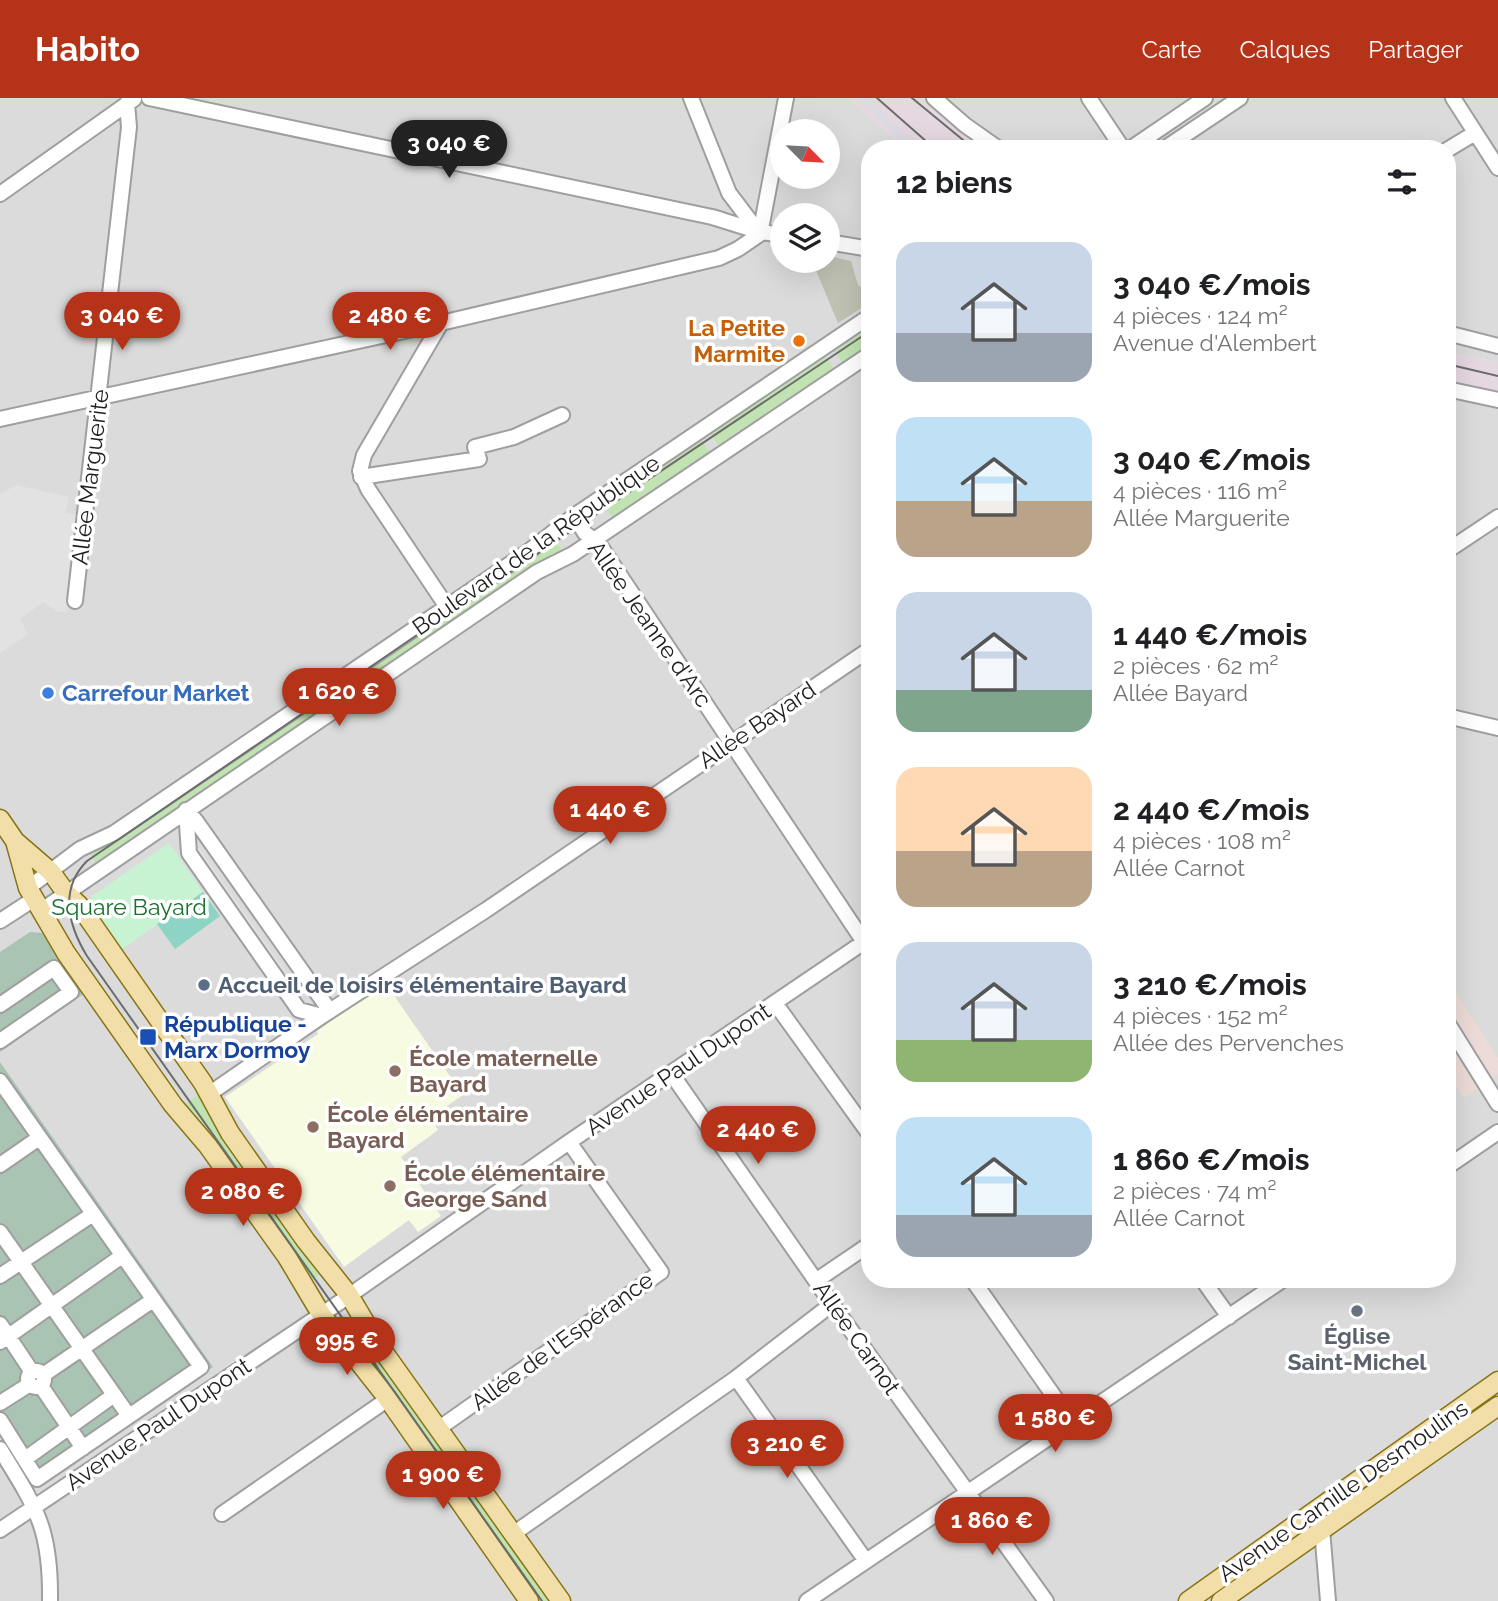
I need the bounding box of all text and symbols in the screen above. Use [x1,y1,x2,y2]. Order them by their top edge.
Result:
text: Habito [35,30,140,69]
text: Carte [1142,35,1201,64]
text: Calques [1239,35,1330,64]
text: Partager [1368,35,1463,64]
north arrow [770,119,840,189]
map controls [770,119,840,273]
pin: 3 040 € [384,120,514,180]
text: 3 040 € [407,129,491,156]
icon: filters [1383,163,1421,201]
text: 12 biens [896,165,1013,200]
button: layers [770,203,840,273]
text: 3 040 €/mois [1113,267,1311,302]
icon: home [952,270,1036,354]
pin: 3 040 € [57,292,187,352]
pin: 2 480 € [325,292,455,352]
text: 3 040 € [80,301,164,328]
text: 2 480 € [348,301,432,328]
text: 4 pièces · 124 m² [1113,302,1288,329]
place label: La Petite Marmite [688,314,785,367]
text: Avenue d'Alembert [1113,329,1317,356]
marker: La Petite Marmite [791,333,807,349]
street label: Allée Marguerite [65,388,114,566]
text: 3 040 €/mois [1113,442,1311,477]
icon: home [952,445,1036,529]
street label: Boulevard de la République [407,449,665,640]
text: 4 pièces · 116 m² [1113,477,1287,504]
text: Allée Marguerite [1113,504,1290,531]
street label: Allée Jeanne d'Arc [583,535,718,712]
text: 1 440 €/mois [1113,617,1307,652]
icon: home [952,620,1036,704]
text: 2 pièces · 62 m² [1113,652,1279,679]
pin: 1 620 € [274,668,404,728]
street label: Allée Bayard [693,676,820,774]
text: 1 620 € [298,677,380,704]
place label: Carrefour Market [62,679,249,706]
text: Allée Bayard [1113,679,1248,706]
marker: Carrefour Market [40,685,56,701]
pin: 1 440 € [545,786,675,846]
text: 2 440 €/mois [1113,792,1310,827]
text: 1 440 € [569,795,651,822]
icon: home [952,795,1036,879]
text: 4 pièces · 108 m² [1113,827,1291,854]
text: Allée Carnot [1113,854,1245,881]
park label: Square Bayard [51,893,207,920]
text: 3 210 €/mois [1113,967,1307,1002]
icon: home [952,970,1036,1054]
place label: Accueil de loisirs élémentaire Bayard [218,971,627,998]
marker: Accueil de loisirs élémentaire Bayard [196,977,212,993]
street label: Avenue Paul Dupont [580,996,776,1141]
text: 4 pièces · 152 m² [1113,1002,1288,1029]
place label: République - Marx Dormoy [164,1010,311,1063]
marker: République - Marx Dormoy [138,1027,158,1047]
text: Allée des Pervenches [1113,1029,1344,1056]
place label: École maternelle Bayard [409,1044,598,1097]
marker: École maternelle Bayard [387,1063,403,1079]
place label: École élémentaire Bayard [327,1100,528,1153]
pin: 2 440 € [693,1107,823,1166]
text: 2 440 € [717,1115,799,1142]
marker: École élémentaire Bayard [305,1119,321,1135]
text: 1 860 €/mois [1113,1142,1309,1177]
icon: home [952,1145,1036,1229]
place label: École élémentaire George Sand [404,1159,605,1212]
pin: 2 080 € [178,1168,308,1228]
text: 2 080 € [201,1177,285,1204]
text: 2 pièces · 74 m² [1113,1177,1276,1204]
marker: École élémentaire George Sand [382,1178,398,1194]
text: Allée Carnot [1113,1204,1245,1231]
street label: Allée de l'Espérance [466,1266,658,1416]
street label: Allée Carnot [809,1276,906,1400]
marker: Église Saint-Michel [1349,1303,1365,1319]
pin: 995 € [298,1318,396,1377]
place label: Église Saint-Michel [1287,1322,1427,1375]
text: 995 € [315,1326,379,1353]
street label: Avenue Paul Dupont [60,1351,256,1496]
pin: 1 580 € [990,1394,1120,1454]
street label: Avenue Camille Desmoulins [1213,1394,1473,1587]
text: 1 580 € [1014,1403,1096,1430]
pin: 3 210 € [722,1420,852,1480]
text: 3 210 € [747,1429,827,1456]
pin: 1 900 € [378,1452,508,1511]
text: 1 900 € [402,1460,484,1487]
pin: 1 860 € [927,1498,1057,1557]
text: 1 860 € [951,1506,1033,1533]

